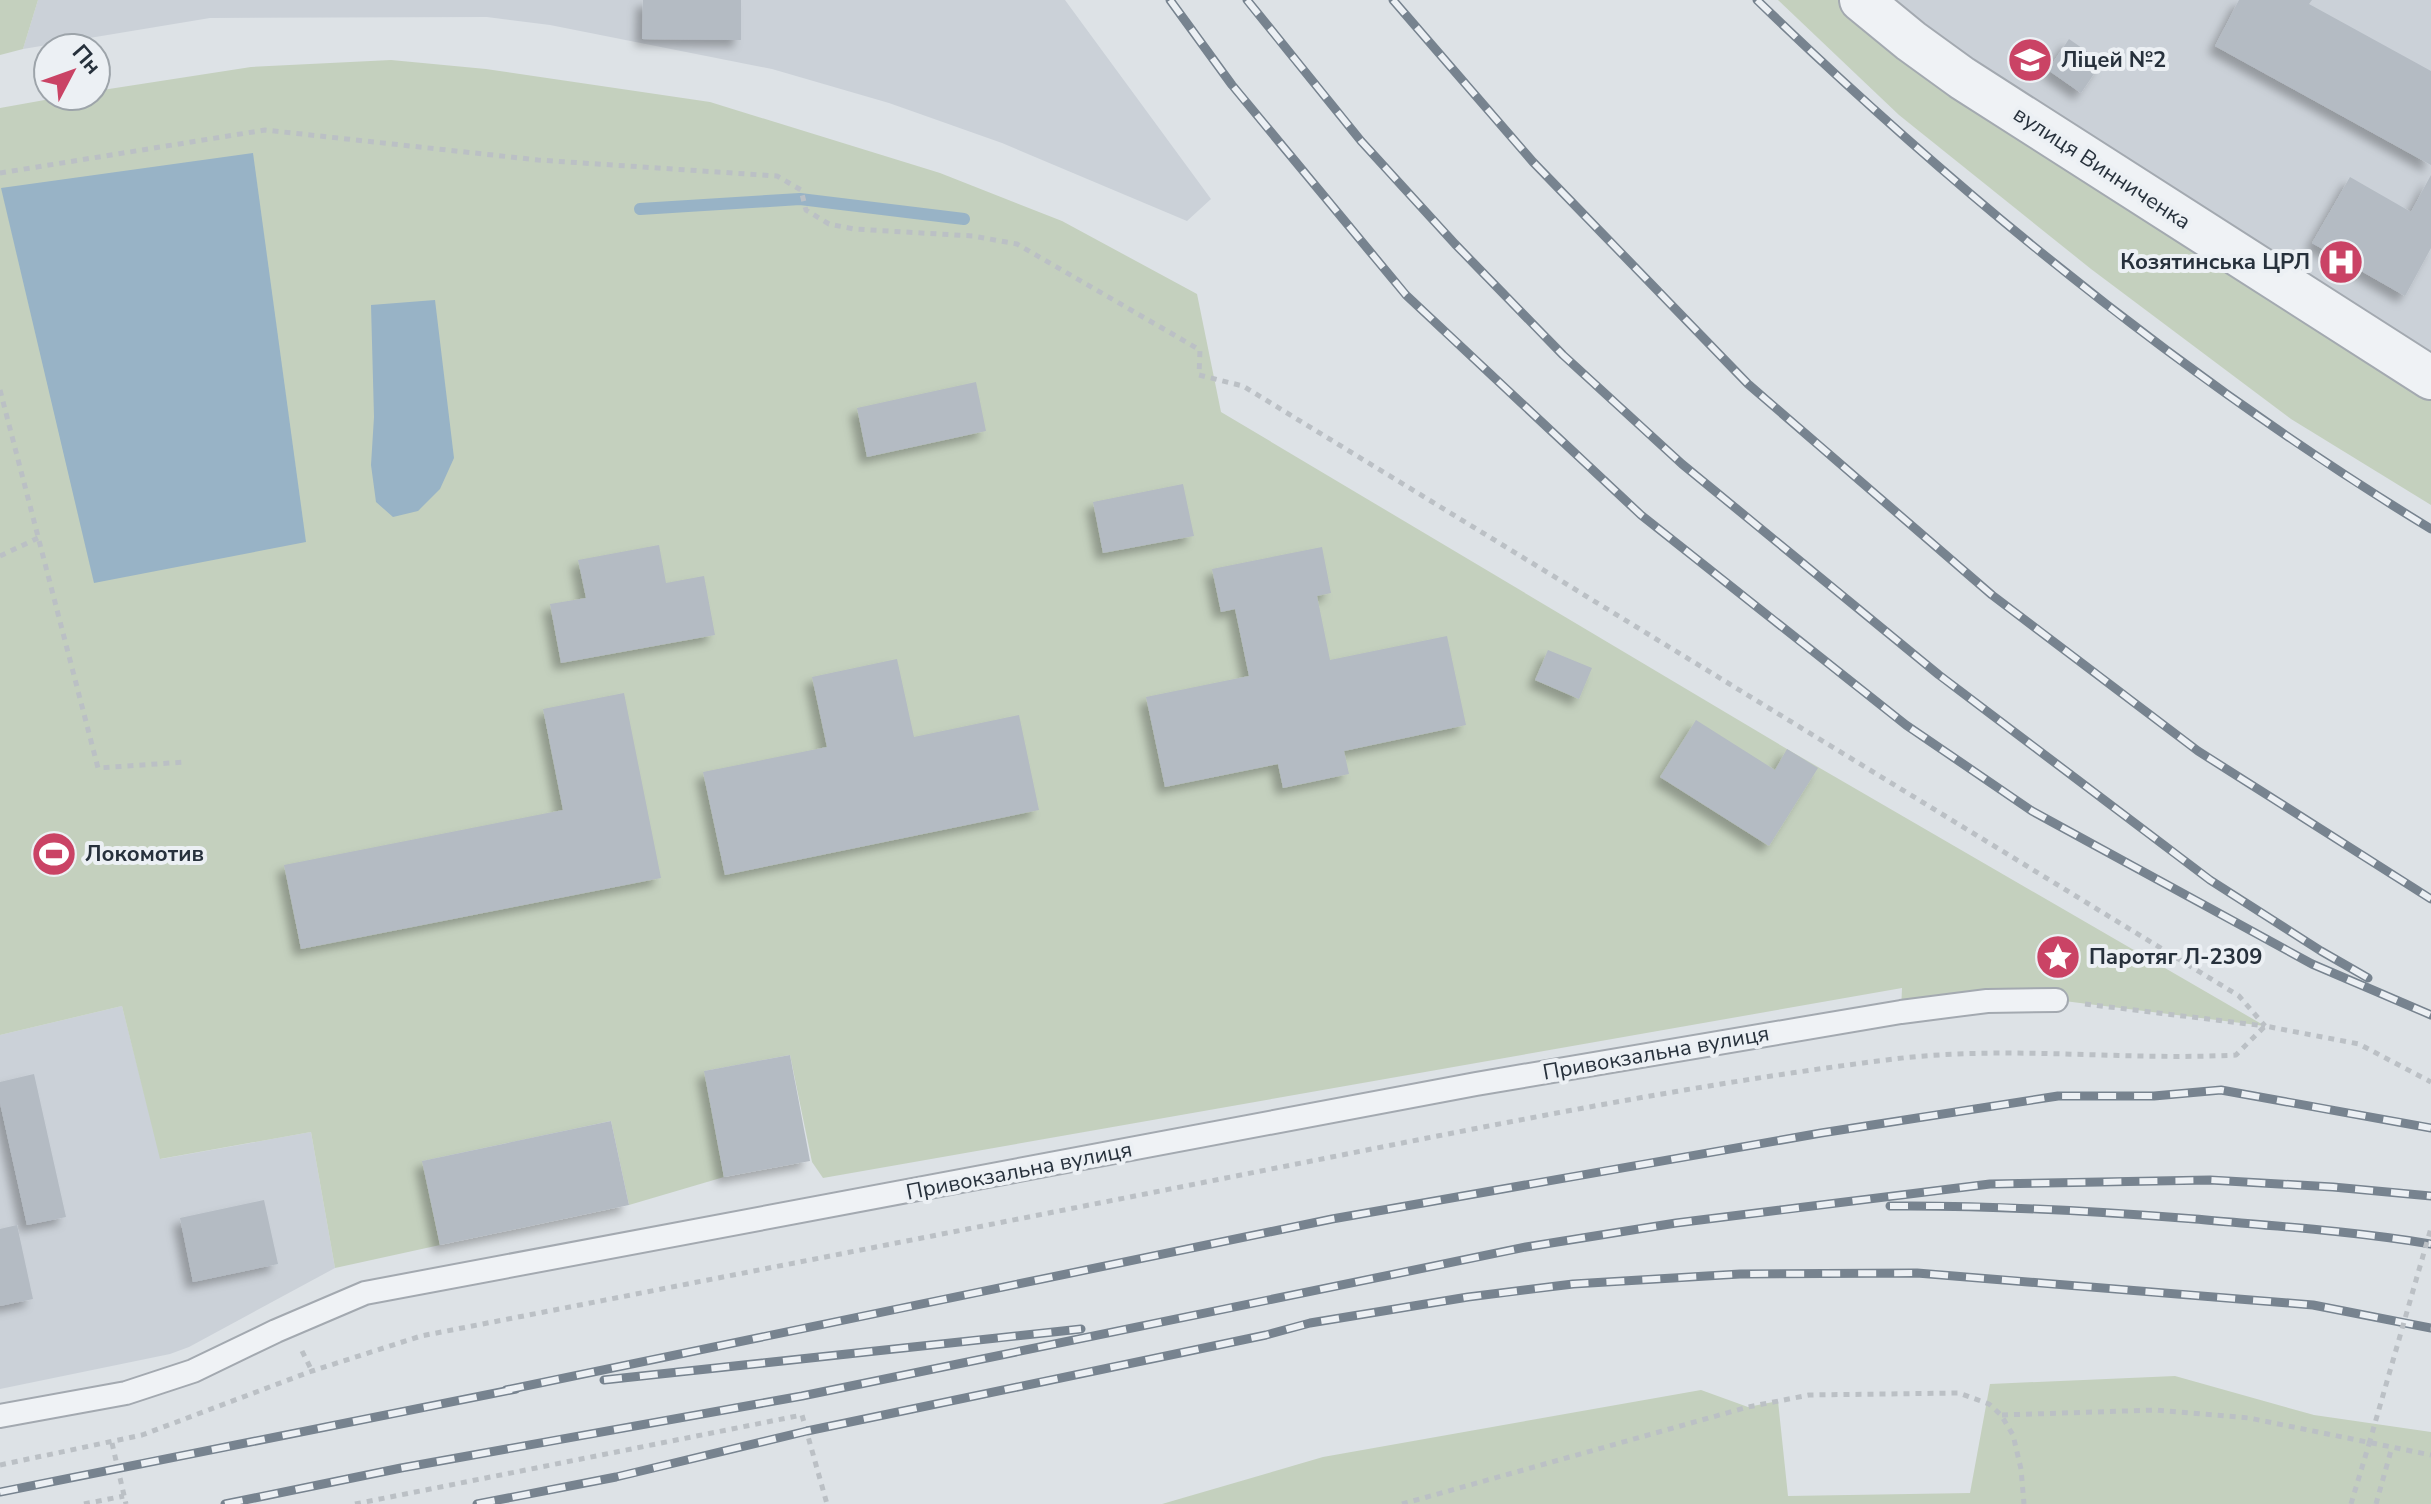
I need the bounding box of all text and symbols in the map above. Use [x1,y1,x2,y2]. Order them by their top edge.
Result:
north arrow [32,32,112,112]
school or university icon: Ліцей №2 [2006,36,2054,84]
text: Пн [65,38,108,81]
place label: Ліцей №2 [2061,45,2166,75]
street label: вулиця Винниченка [2008,99,2196,237]
hospital icon: Козятинська ЦРЛ [2317,238,2365,286]
place label: Козятинська ЦРЛ [2120,247,2310,277]
sports icon: Локомотив [30,830,78,878]
place label: Локомотив [85,839,204,869]
place icon: Паротяг Л-2309 [2034,933,2082,981]
place label: Паротяг Л-2309 [2089,942,2262,972]
street label: Привокзальна вулиця [1540,1018,1772,1088]
street label: Привокзальна вулиця [903,1134,1135,1208]

